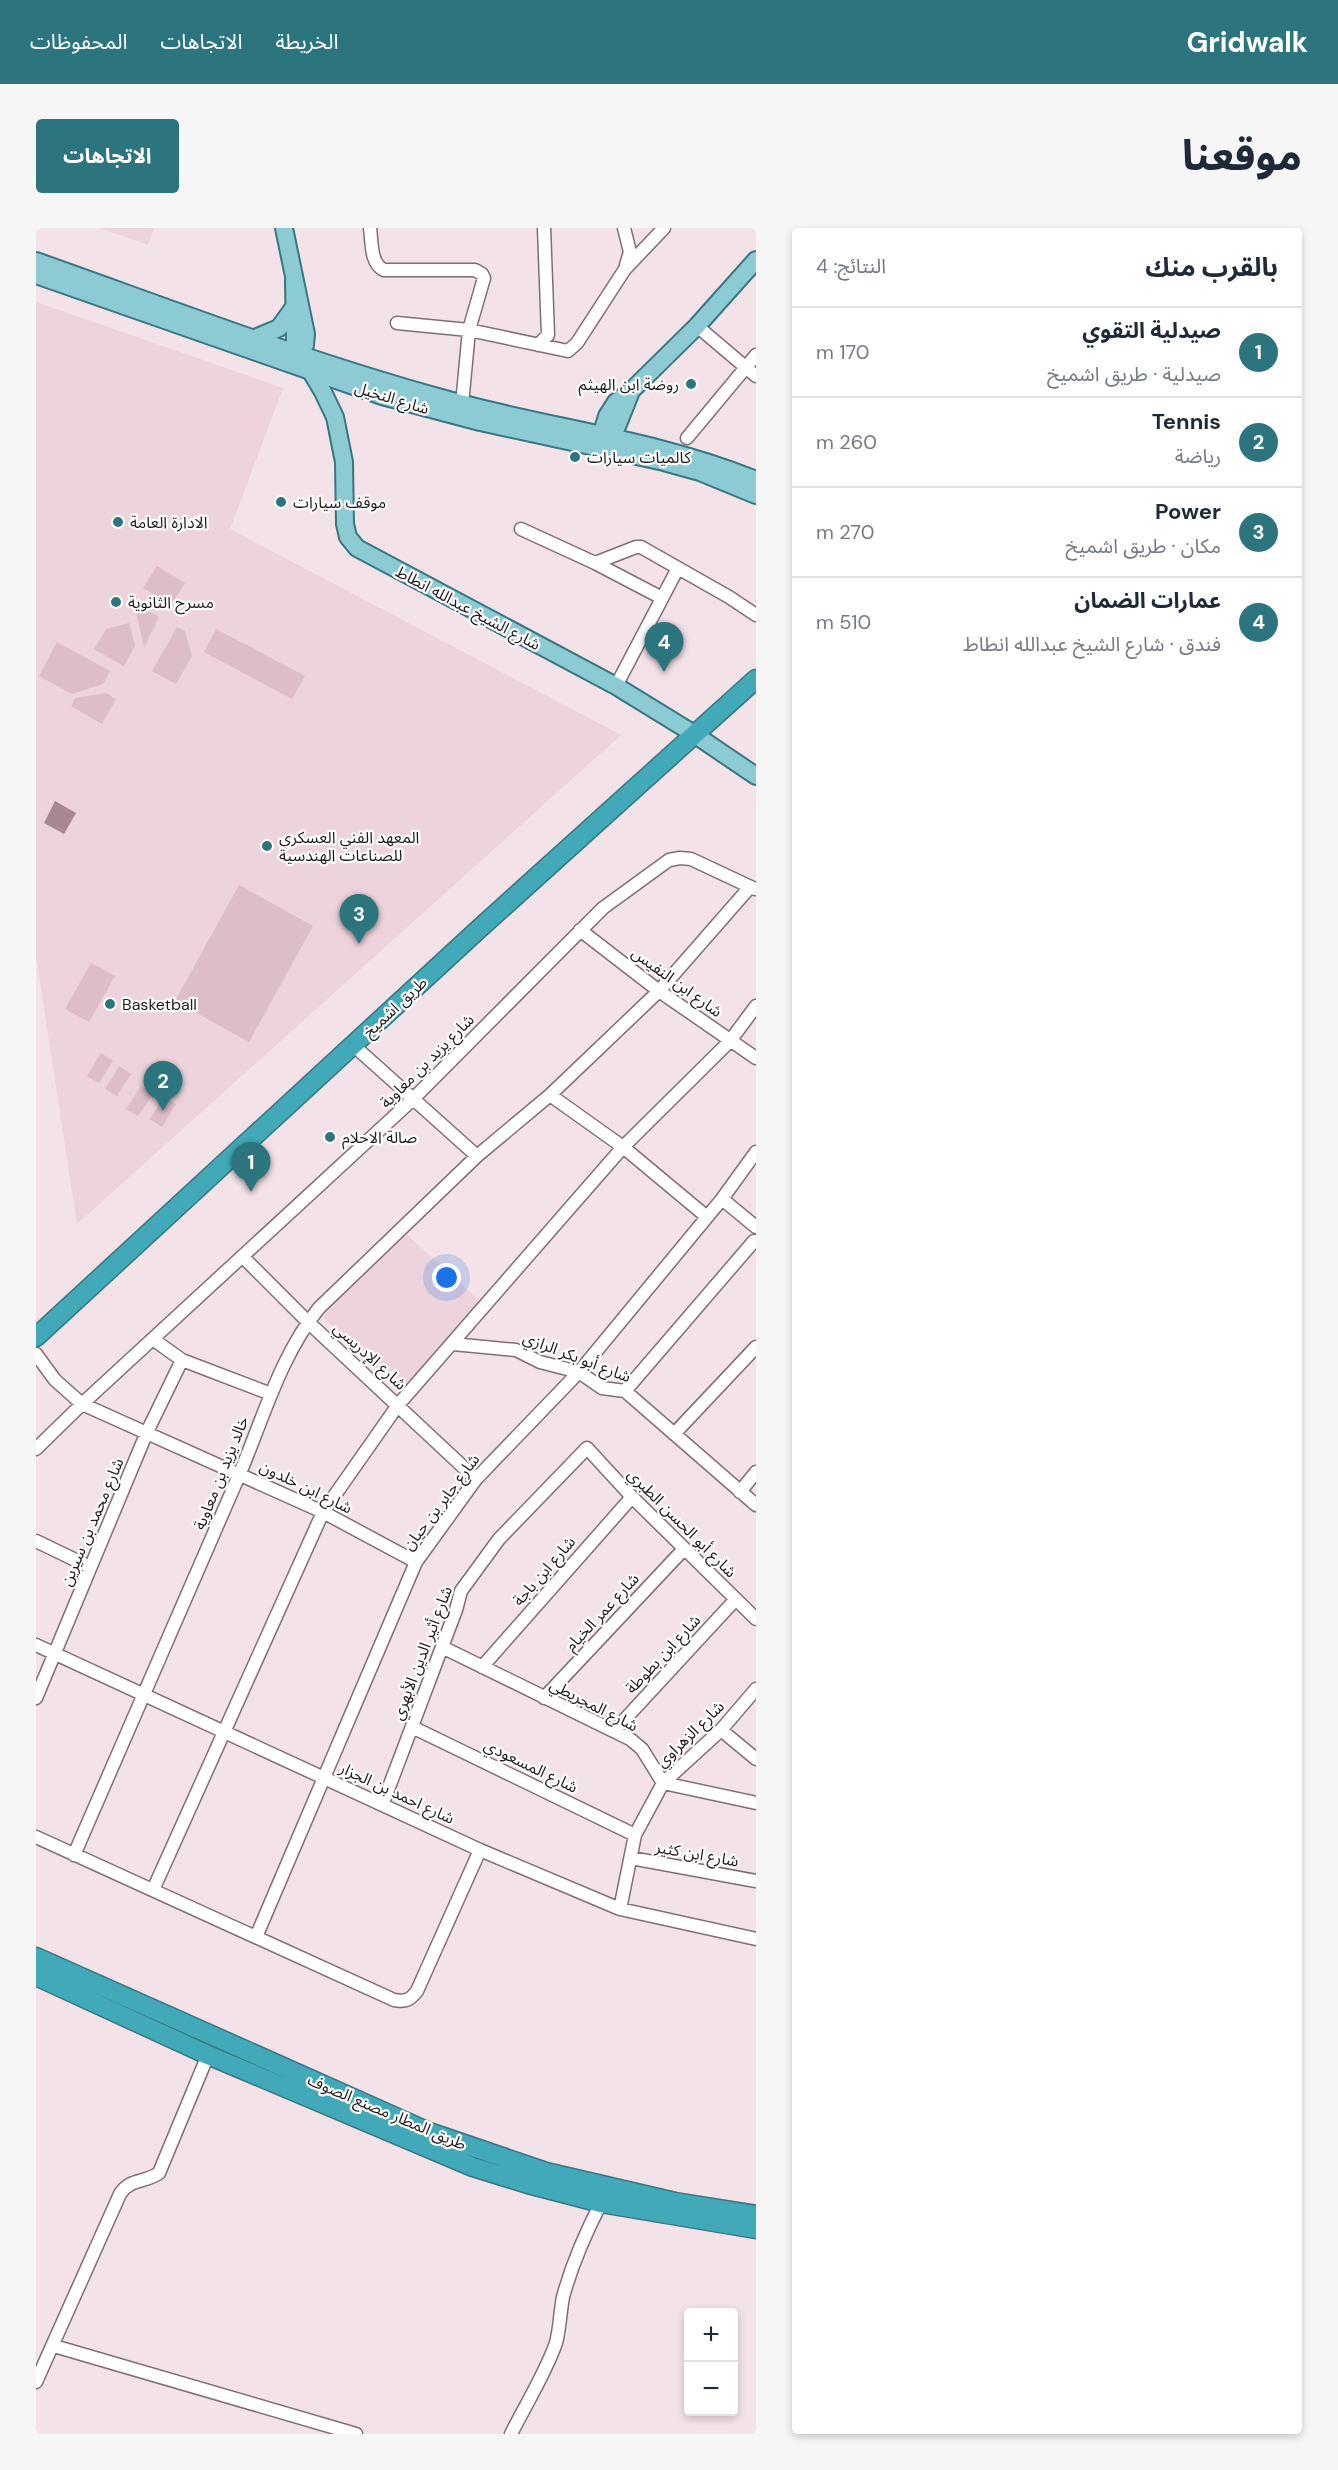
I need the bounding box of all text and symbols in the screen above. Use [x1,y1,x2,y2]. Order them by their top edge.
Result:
text: Gridwalk [1186,24,1308,61]
text: المحفوظات [30,28,127,56]
text: الاتجاهات [160,28,242,56]
text: الخريطة [275,28,338,56]
button: الاتجاهات [36,119,179,193]
text: موقعنا [1182,128,1302,183]
text: بالقرب منك [1145,250,1278,284]
text: النتائج: 4 [816,253,886,279]
text: صيدلية التقوي [1082,316,1221,345]
text: 170 m [816,339,869,365]
text: 1 [1255,339,1262,365]
text: صيدلية · طريق اشميخ [1047,361,1221,387]
place label: روضة ابن الهيثم [578,374,679,397]
street label: شارع النخيل [352,377,432,421]
marker: روضة ابن الهيثم [684,377,698,391]
text: Tennis [1152,407,1221,436]
text: 260 m [816,429,877,455]
text: 2 [1253,429,1264,455]
text: رياضة [1175,443,1221,469]
place label: كالميات سيارات [587,447,691,468]
marker: كالميات سيارات [568,450,582,464]
place label: موقف سيارات [293,492,386,513]
marker: موقف سيارات [274,495,288,509]
text: Power [1155,497,1221,526]
place label: الادارة العامة [130,512,208,533]
marker: الادارة العامة [111,515,125,529]
text: 270 m [816,519,874,545]
text: 3 [1252,519,1265,545]
text: مكان · طريق اشميخ [1065,533,1221,559]
street label: شارع الشيخ عبدالله انطاط [391,561,544,657]
text: عمارات الضمان [1074,586,1221,615]
place label: مسرح الثانوية [128,592,214,615]
marker: مسرح الثانوية [109,595,123,609]
text: 510 m [816,609,871,635]
text: 4 [1252,609,1265,635]
pin: 4 [644,622,684,672]
text: فندق · شارع الشيخ عبدالله انطاط [963,631,1221,657]
place label: المعهد الفني العسكري للصناعات الهندسية [279,827,419,866]
marker: المعهد الفني العسكري للصناعات الهندسية [260,839,274,853]
pin: 3 [340,894,378,944]
street label: شارع ابن النفيس [626,942,727,1024]
street label: طريق اشميخ [358,972,433,1044]
place label: Basketball [122,994,197,1015]
marker: Basketball [103,997,117,1011]
street label: شارع يزيد بن معاوية [375,1009,480,1114]
pin: 2 [144,1062,182,1111]
place label: صالة الاحلام [342,1127,417,1150]
marker: صالة الاحلام [323,1130,337,1144]
pin: 1 [232,1142,270,1192]
your location [432,1263,461,1292]
street label: شارع الإدريسي [328,1318,411,1396]
street label: شارع أبو بكر الرازي [519,1327,634,1389]
street label: خالد يزيد بن معاوية [189,1413,253,1533]
street label: شارع جابر بن حيان [398,1449,486,1556]
street label: شارع محمد بن سيرين [56,1455,130,1590]
street label: شارع ابن خلدون [255,1456,356,1520]
street label: شارع أبو الحسن الطبري [621,1464,741,1584]
street label: شارع ابن باجة [508,1532,582,1612]
street label: شارع عمر الخيام [560,1568,645,1657]
street label: شارع أثير الدين الأبهري [387,1583,459,1724]
street label: شارع ابن بطوطة [621,1610,707,1700]
street label: شارع المجريطي [545,1674,642,1738]
street label: شارع الزهراوي [651,1696,730,1773]
street label: شارع المسعودي [480,1734,581,1800]
street label: شارع احمد بن الجزار [334,1757,458,1831]
street label: شارع ابن كثير [652,1836,740,1874]
street label: طريق المطار مصنع الصوف [304,2069,470,2157]
map controls [684,2308,738,2416]
button: + [684,2308,738,2362]
button: − [684,2362,738,2416]

